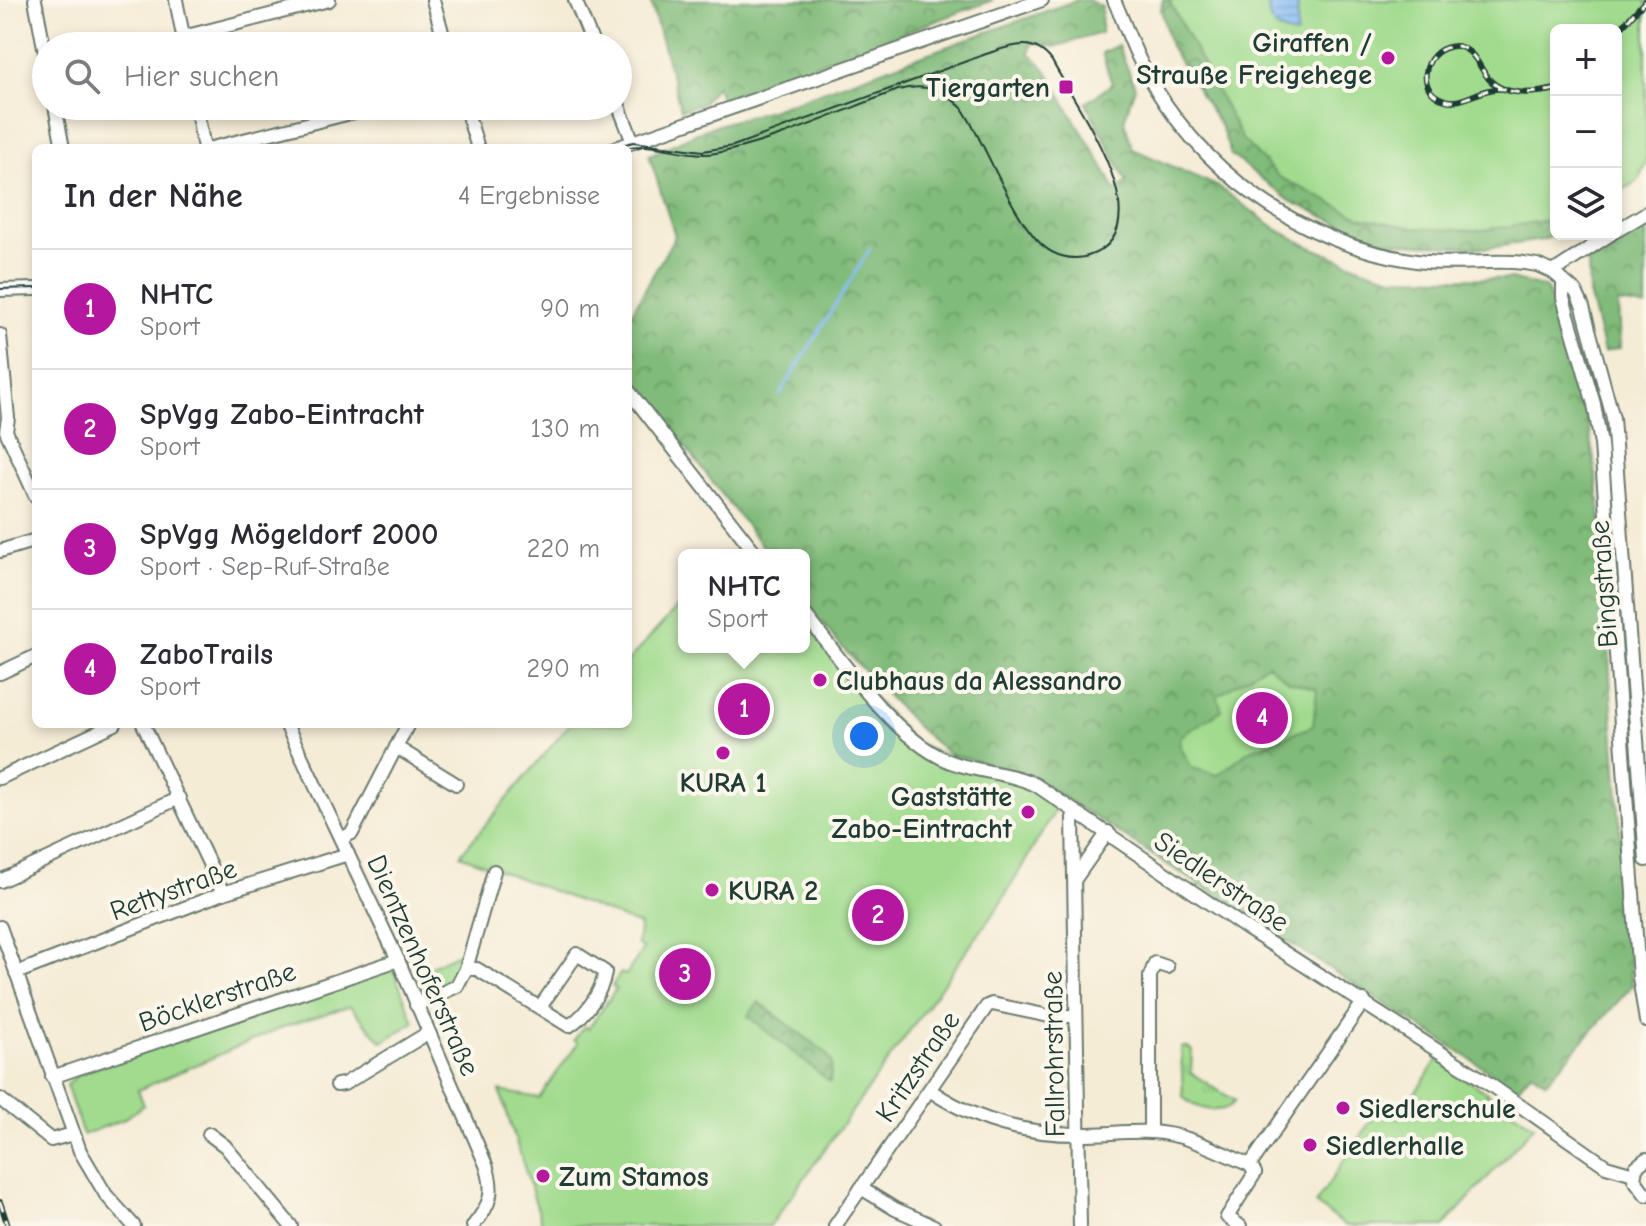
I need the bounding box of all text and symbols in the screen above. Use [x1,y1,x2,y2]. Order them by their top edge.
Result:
map controls [1550,24,1622,240]
button: + [1550,24,1622,96]
place label: Giraffen / Strauße Freigehege [1136,27,1372,91]
search box [32,32,632,120]
marker: Giraffen / Strauße Freigehege [1379,49,1397,67]
icon: search [60,54,104,98]
text: Hier suchen [124,59,279,94]
place label: Tiergarten [926,72,1050,104]
marker: Tiergarten [1057,78,1075,96]
button: − [1550,96,1622,168]
button: layers [1550,168,1622,240]
text: In der Nähe [64,176,243,216]
text: 4 Ergebnisse [458,181,600,211]
text: NHTC [140,277,213,312]
text: 1 [85,294,95,324]
text: 90 m [540,294,600,324]
text: Sport [140,312,200,342]
text: SpVgg Zabo-Eintracht [140,397,424,432]
text: 2 [84,414,96,444]
text: 130 m [531,414,600,444]
text: Sport [140,432,200,462]
text: SpVgg Mögeldorf 2000 [140,517,438,552]
street label: Bingstraße [1584,519,1624,649]
text: 3 [84,534,96,564]
text: 220 m [527,534,600,564]
popup [678,549,810,653]
text: Sport · Sep-Ruf-Straße [140,552,390,582]
text: NHTC [708,569,780,604]
text: Sport [708,604,767,634]
text: ZaboTrails [140,637,273,672]
text: 4 [84,654,96,684]
text: 290 m [527,654,600,684]
place label: Clubhaus da Alessandro [836,665,1122,697]
marker: Clubhaus da Alessandro [811,671,829,689]
text: Sport [140,672,200,702]
pin: 1 [718,679,770,739]
pin: 4 [1236,688,1288,748]
your location [844,716,884,756]
marker: KURA 1 [714,744,732,762]
place label: KURA 1 [679,767,767,799]
place label: Gaststätte Zabo-Eintracht [831,781,1013,845]
marker: Gaststätte Zabo-Eintracht [1019,803,1037,821]
street label: Siedlerstraße [1148,825,1295,939]
street label: Dientzenhoferstraße [360,850,486,1081]
street label: Rettystraße [106,852,241,928]
place label: KURA 2 [728,875,818,907]
marker: KURA 2 [703,881,721,899]
pin: 2 [852,885,904,945]
pin: 3 [659,944,711,1004]
street label: Böcklerstraße [135,955,300,1039]
street label: Fallrohrstraße [1037,971,1071,1137]
street label: Kritzstraße [869,1005,967,1128]
place label: Siedlerschule [1359,1093,1516,1125]
marker: Siedlerschule [1334,1099,1352,1117]
place label: Siedlerhalle [1326,1130,1464,1162]
marker: Siedlerhalle [1301,1136,1319,1154]
place label: Zum Stamos [559,1161,709,1193]
marker: Zum Stamos [534,1167,552,1185]

